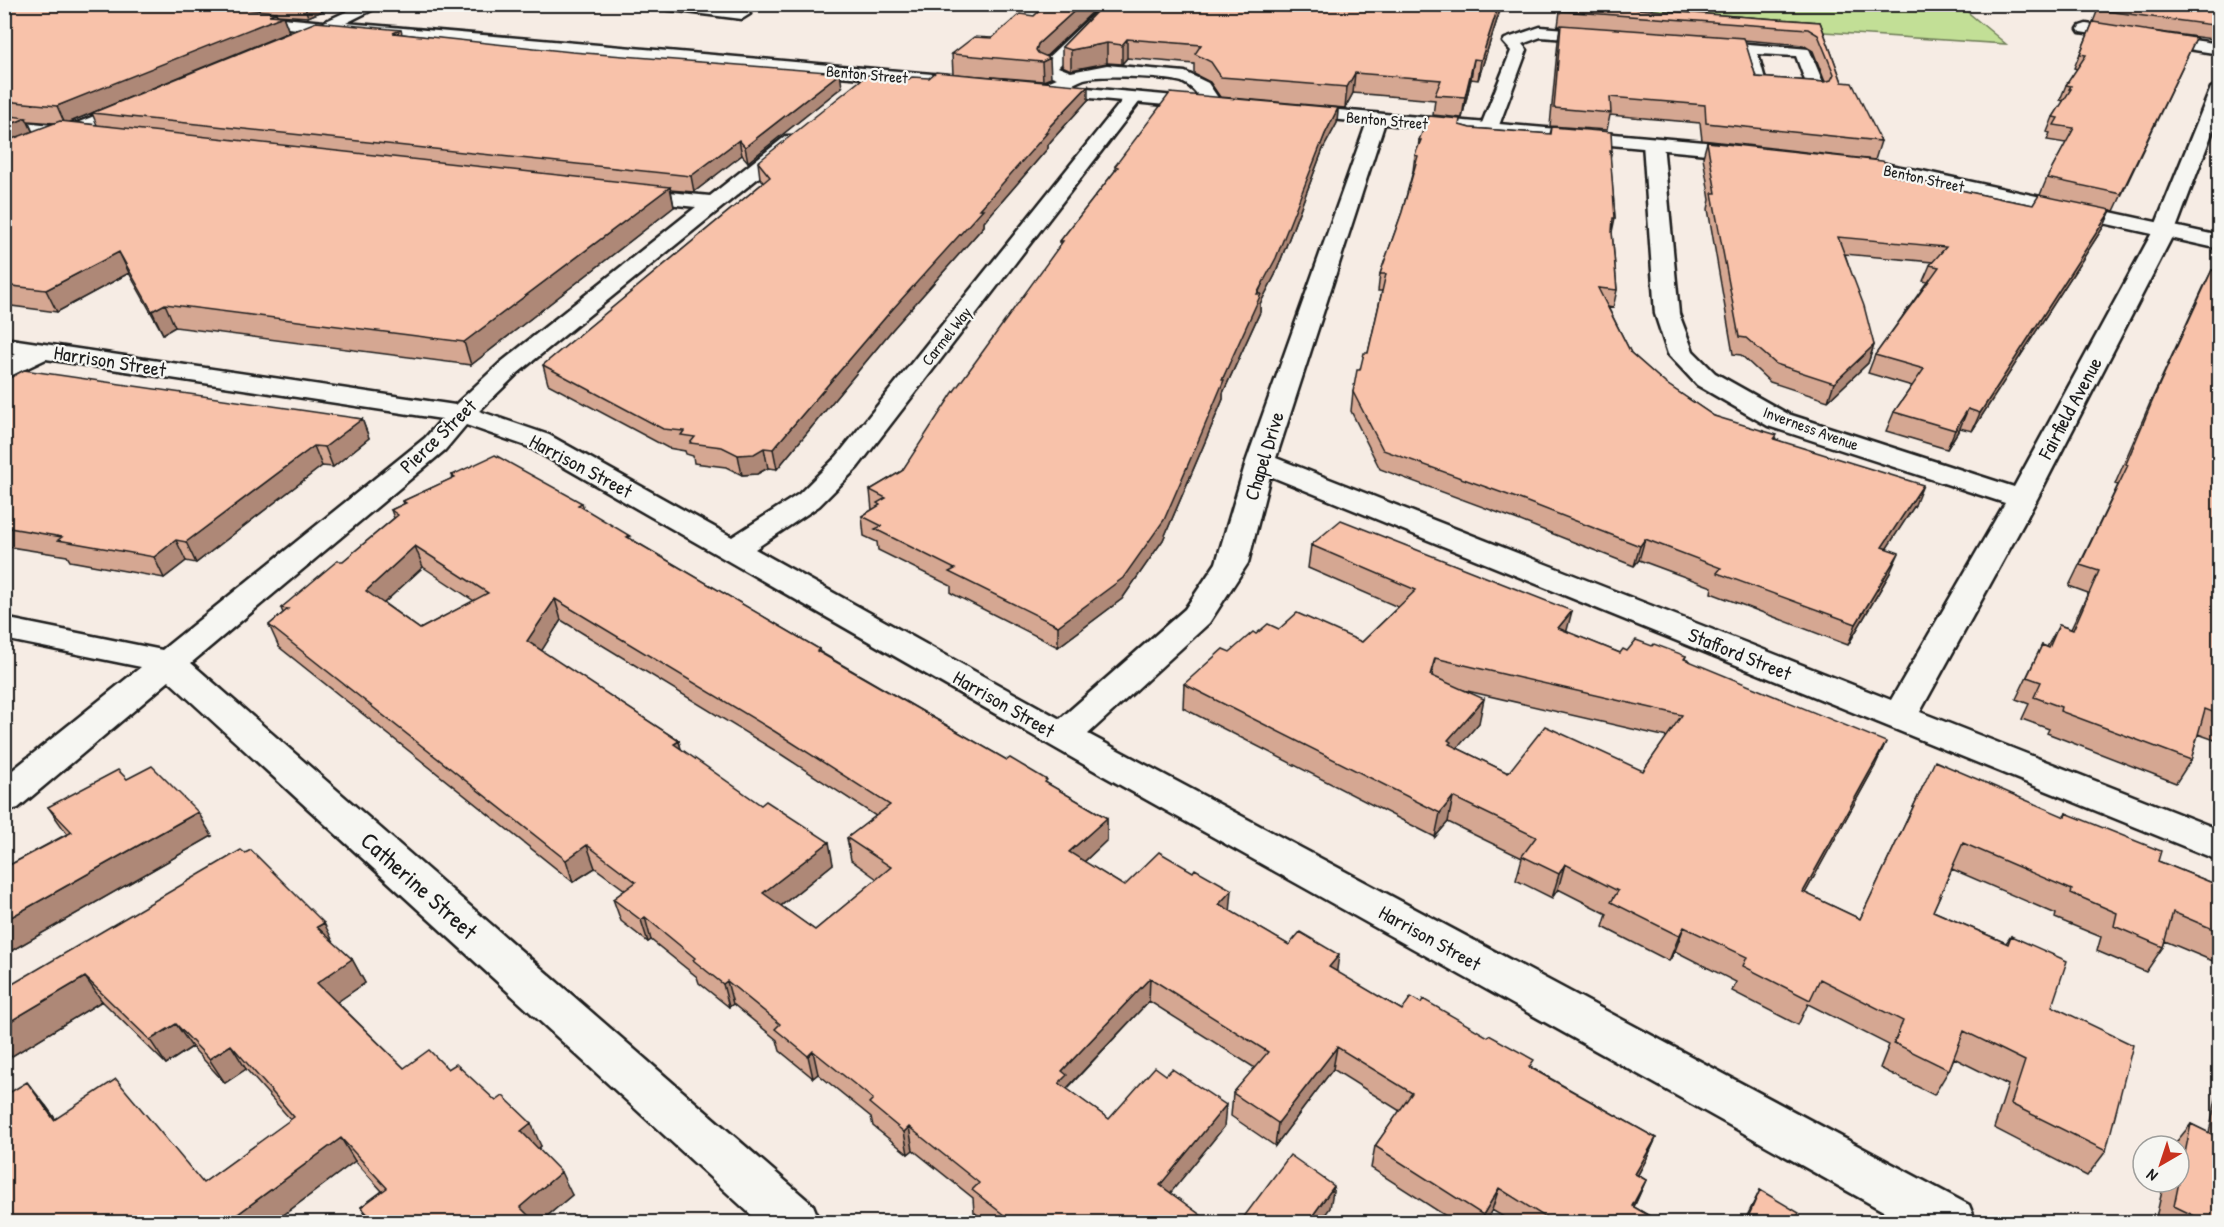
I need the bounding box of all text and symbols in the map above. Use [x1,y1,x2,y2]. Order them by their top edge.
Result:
street label: Benton Street [825,59,909,89]
street label: Benton Street [1345,105,1429,135]
street label: Benton Street [1882,159,1967,197]
street label: Carmel Way [916,302,976,370]
street label: Harrison Street [52,338,169,383]
street label: Fairfield Avenue [2031,352,2108,464]
street label: Pierce Street [394,392,483,479]
street label: Inverness Avenue [1760,401,1862,456]
street label: Chapel Drive [1237,408,1290,503]
street label: Harrison Street [525,427,638,505]
street label: Stafford Street [1685,621,1797,687]
street label: Harrison Street [949,664,1061,744]
street label: Catherine Street [354,824,485,947]
street label: Harrison Street [1374,898,1487,977]
north arrow [2131,1134,2191,1194]
text: N [2141,1164,2162,1187]

